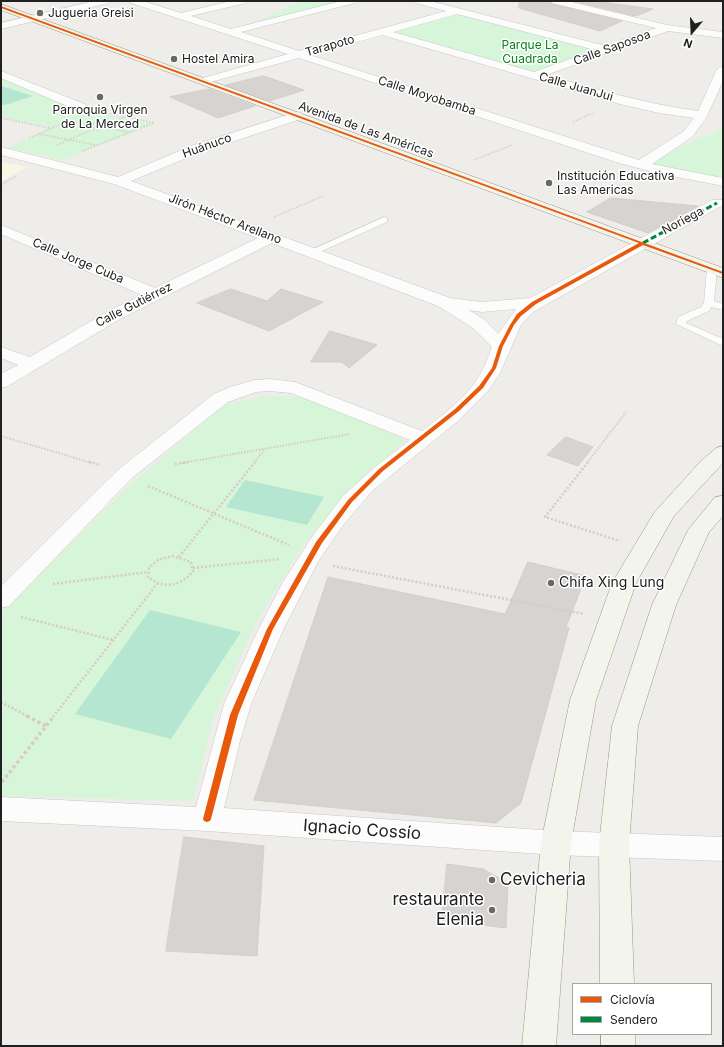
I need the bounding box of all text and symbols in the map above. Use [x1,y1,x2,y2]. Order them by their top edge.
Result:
place label: Jugueria Greisi [48,6,134,20]
marker: Jugueria Greisi [35,8,45,18]
north arrow [672,12,712,52]
street label: Calle Saposoa [571,27,653,69]
street label: Tarapoto [304,32,356,60]
text: N [682,35,694,51]
park label: Parque La Cuadrada [501,38,559,66]
place label: Hostel Amira [182,52,254,66]
marker: Hostel Amira [169,54,179,64]
street label: Calle JuanJui [537,70,615,104]
street label: Calle Moyobamba [376,73,478,119]
marker: Parroquia Virgen de La Merced [95,92,105,102]
street label: Avenida de Las Américas [296,99,436,161]
place label: Parroquia Virgen de La Merced [52,103,148,131]
street label: Huánuco [181,131,233,161]
place label: Institución Educativa Las Americas [557,169,675,197]
marker: Institución Educativa Las Americas [544,178,554,188]
street label: Jirón Héctor Arellano [166,191,284,247]
street label: Noriega [660,204,706,238]
street label: Calle Jorge Cuba [30,235,126,287]
street label: Calle Gutiérrez [93,280,175,330]
place label: Chifa Xing Lung [559,575,664,591]
marker: Chifa Xing Lung [546,578,556,588]
street label: Ignacio Cossío [302,816,422,844]
place label: Cevicheria [500,870,586,890]
marker: Cevicheria [487,875,497,885]
place label: restaurante Elenia [392,890,484,930]
marker: restaurante Elenia [487,905,497,915]
legend [572,983,712,1035]
text: Ciclovía [610,992,655,1007]
text: Sendero [610,1012,658,1027]

